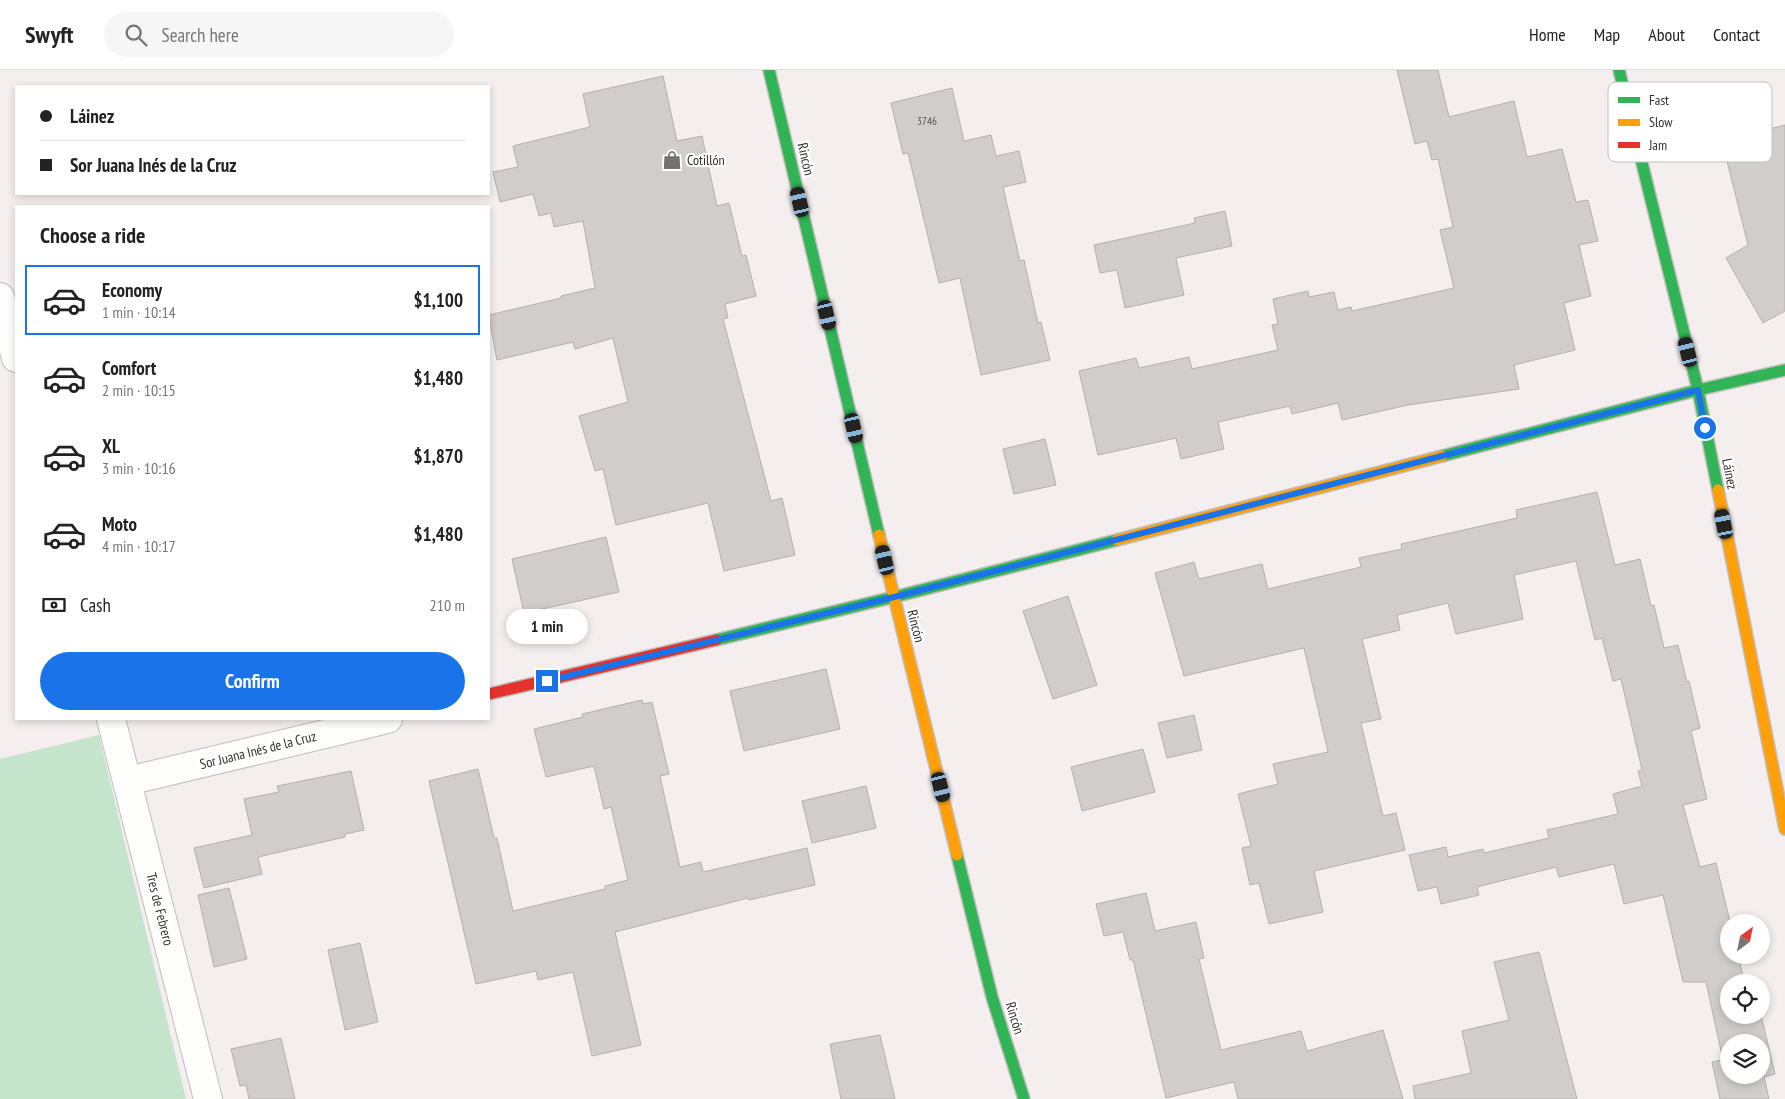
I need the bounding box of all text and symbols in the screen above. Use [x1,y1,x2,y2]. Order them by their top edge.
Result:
search box [104,12,454,57]
text: Swyft [25,19,74,50]
icon: search [122,21,150,49]
text: Search here [162,23,239,47]
text: Home [1529,23,1566,46]
text: Map [1594,23,1620,46]
text: About [1648,23,1685,46]
text: Contact [1713,23,1760,46]
legend [1608,82,1772,162]
text: Fast [1649,91,1669,109]
text: Láinez [70,104,114,128]
text: Slow [1649,113,1673,131]
house number: 3746 [917,114,937,128]
text: Jam [1648,136,1667,154]
street label: Rincón [794,141,818,177]
shop icon: Cotillón [661,149,683,171]
place label: Cotillón [687,151,725,169]
text: Sor Juana Inés de la Cruz [70,153,237,177]
car [789,186,810,218]
text: Choose a ride [40,221,145,249]
icon: car [42,278,87,323]
text: Economy [102,278,162,302]
text: $1,100 [413,288,463,312]
car [816,299,837,331]
text: 1 min · 10:14 [102,302,176,322]
car [1677,336,1698,368]
icon: car [42,356,87,401]
text: Comfort [102,356,156,380]
text: $1,480 [413,366,463,390]
text: 2 min · 10:15 [102,380,176,400]
car [843,412,864,444]
route start [1694,417,1716,439]
icon: car [42,434,87,479]
text: XL [102,434,120,458]
text: $1,870 [413,444,463,468]
street label: Láinez [1718,457,1742,491]
text: 3 min · 10:16 [102,458,176,478]
car [1713,508,1734,540]
icon: car [42,512,87,557]
text: Moto [102,512,137,536]
text: $1,480 [413,522,463,546]
text: 4 min · 10:17 [102,536,176,556]
car [874,544,895,576]
icon: cash [40,591,68,619]
text: Cash [80,593,111,617]
text: 210 m [430,595,465,615]
callout: 1 min [506,608,588,644]
street label: Rincón [903,608,929,644]
text: 1 min [531,616,563,636]
button: Confirm [40,652,465,710]
route end [536,670,558,692]
street label: Sor Juana Inés de la Cruz [198,727,318,773]
car [930,771,951,803]
street label: Tres de Febrero [142,871,178,947]
north arrow [1720,914,1770,964]
map controls [1720,914,1770,1084]
button: locate [1720,974,1770,1024]
street label: Rincón [1002,1000,1028,1036]
button: layers [1720,1034,1770,1084]

